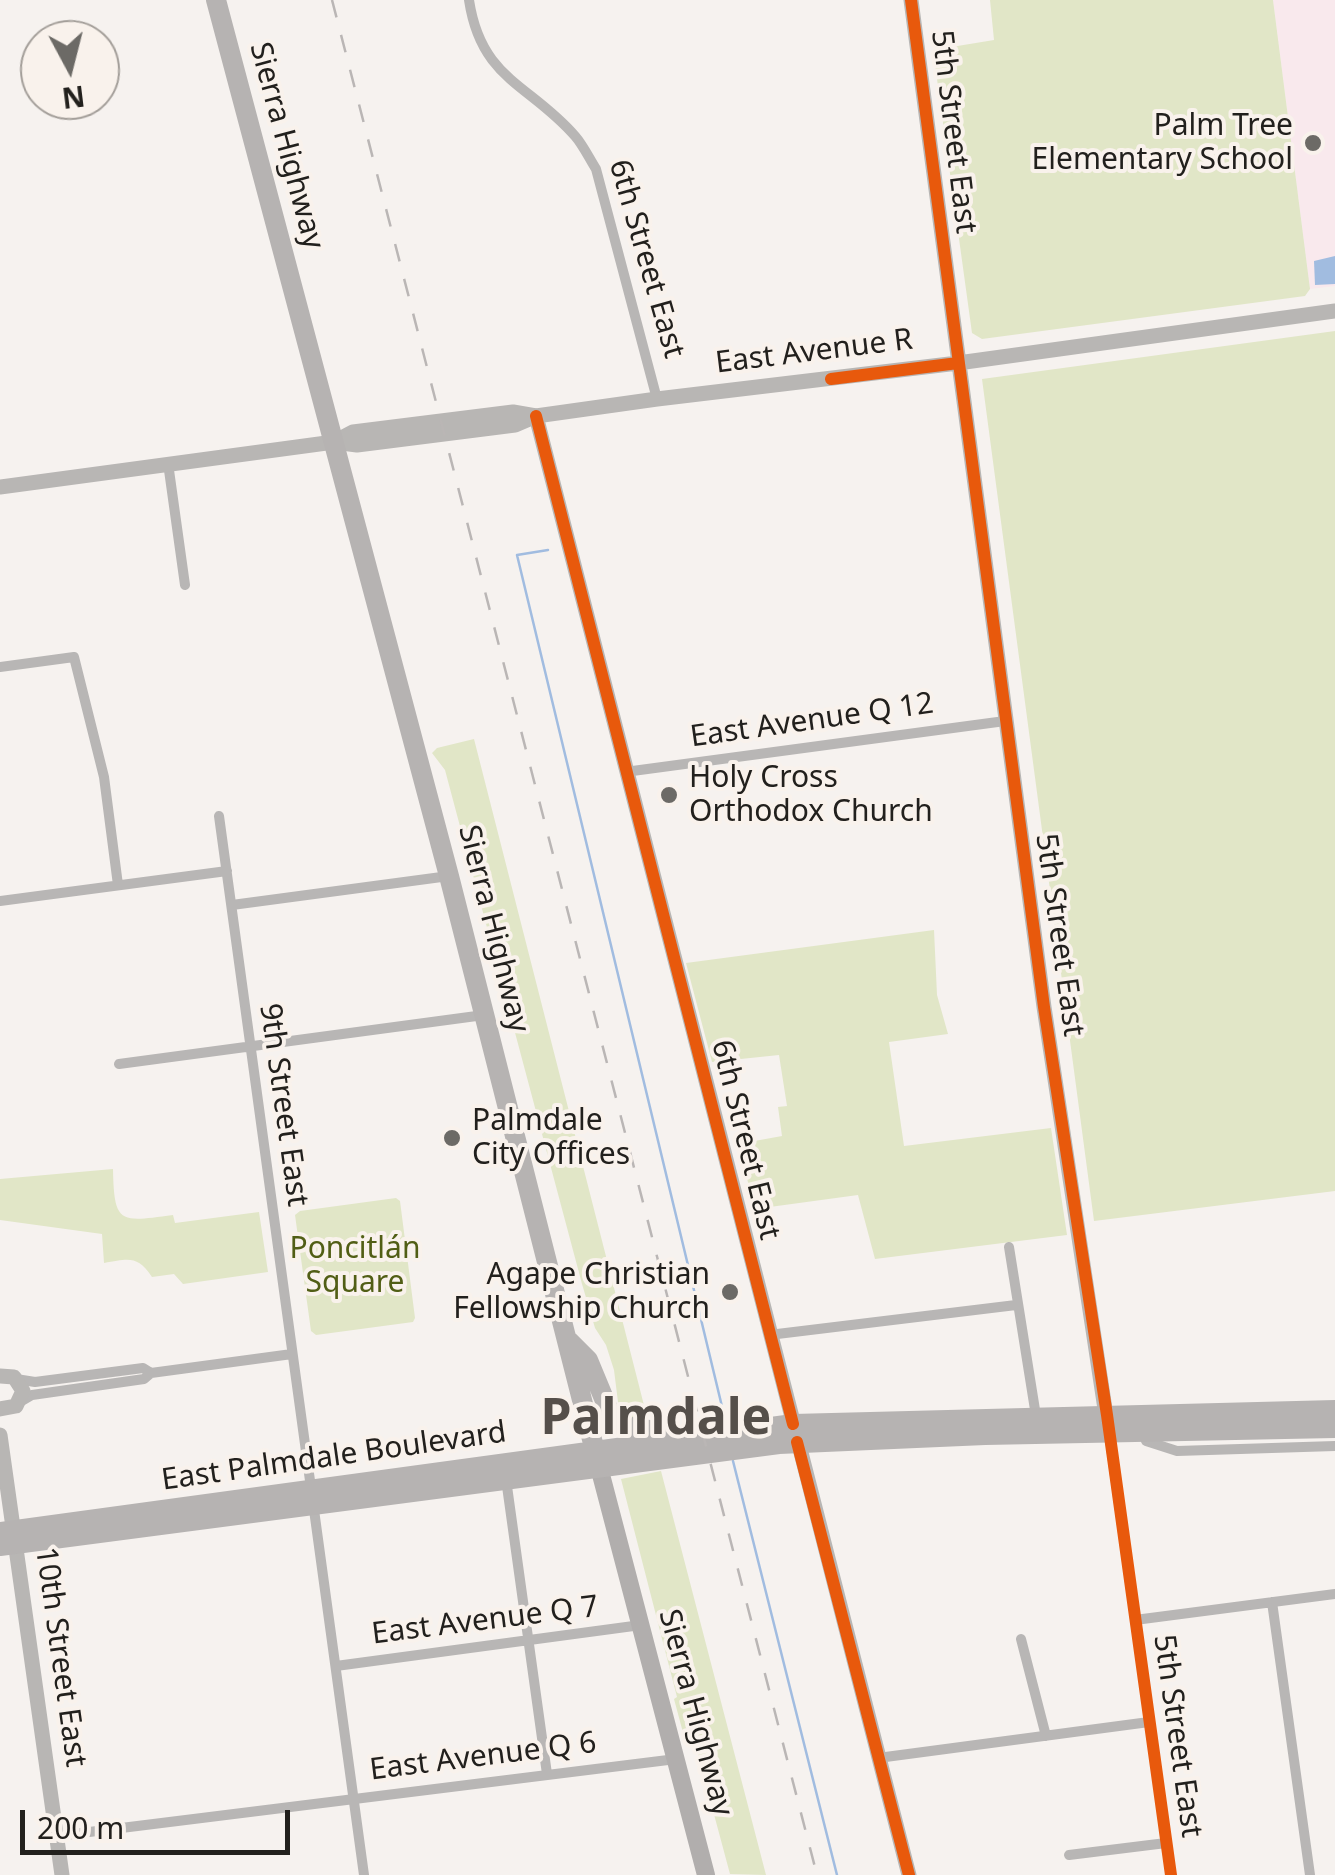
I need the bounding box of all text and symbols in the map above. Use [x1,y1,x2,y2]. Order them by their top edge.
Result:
north arrow [20,20,120,120]
street label: 5th Street East [923,28,983,236]
street label: Sierra Highway [241,39,331,253]
text: N [60,78,87,118]
place label: Palm Tree Elementary School [1032,108,1293,178]
marker: Palm Tree Elementary School [1302,132,1324,154]
street label: 6th Street East [600,156,692,362]
street label: East Avenue R [713,322,915,382]
street label: East Avenue Q 12 [688,686,936,756]
place label: Holy Cross Orthodox Church [689,760,933,830]
marker: Holy Cross Orthodox Church [658,784,680,806]
street label: Sierra Highway [450,821,536,1037]
street label: 5th Street East [1027,831,1091,1039]
street label: 9th Street East [251,1001,315,1209]
street label: 6th Street East [703,1036,787,1244]
place label: Palmdale City Offices [472,1103,630,1174]
marker: Palmdale City Offices [441,1127,463,1149]
park label: Poncitlán Square [290,1231,420,1302]
place label: Agape Christian Fellowship Church [453,1257,710,1328]
marker: Agape Christian Fellowship Church [719,1281,741,1303]
district label: Palmdale [541,1390,771,1450]
street label: East Palmdale Boulevard [159,1415,509,1499]
street label: 10th Street East [27,1545,93,1769]
street label: East Avenue Q 7 [370,1589,600,1653]
street label: Sierra Highway [650,1606,740,1820]
street label: 5th Street East [1145,1632,1209,1840]
street label: East Avenue Q 6 [368,1725,598,1789]
scale bar [25,1790,295,1852]
text: 200 m [37,1807,124,1848]

